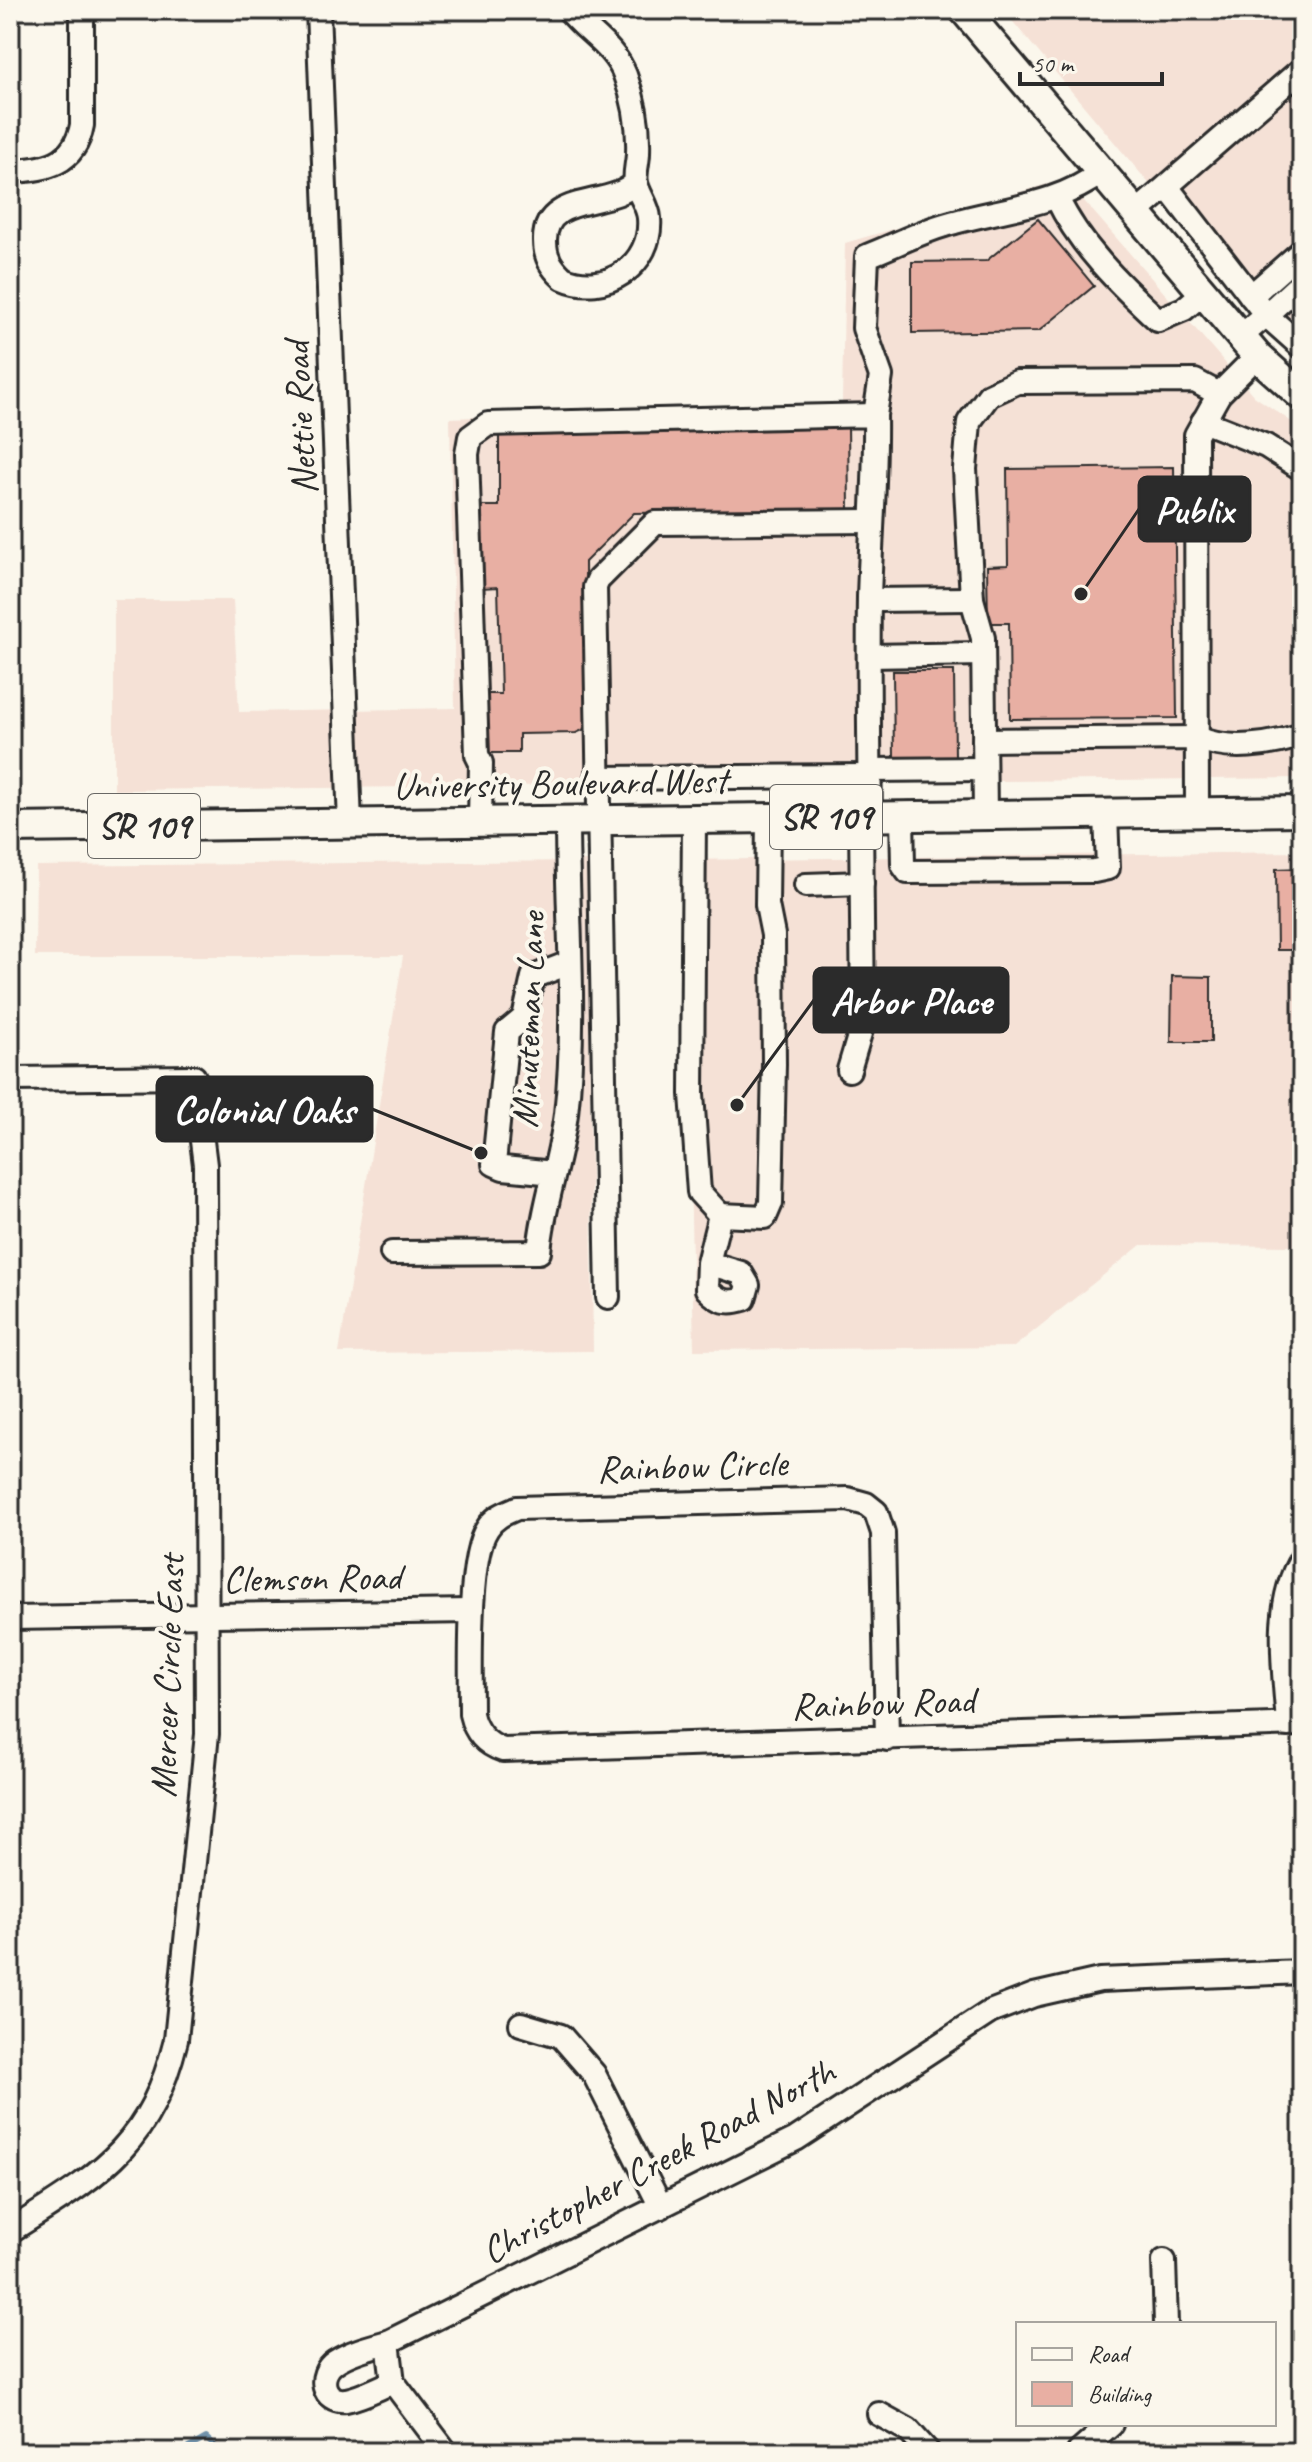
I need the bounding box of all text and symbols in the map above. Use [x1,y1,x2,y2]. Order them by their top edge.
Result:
scale bar [1020,36,1162,86]
text: 50 m [1032,49,1075,79]
street label: Nettie Road [272,334,327,496]
callout: Publix [1139,477,1250,541]
text: Publix [1155,485,1236,535]
street label: University Boulevard West [393,756,733,809]
road number: SR 109 [770,785,882,849]
road number: SR 109 [88,794,200,858]
street label: Minuteman Lane [501,909,555,1129]
callout: Arbor Place [814,968,1008,1032]
text: Arbor Place [830,976,994,1026]
callout: Colonial Oaks [157,1077,372,1141]
text: Colonial Oaks [173,1085,359,1135]
street label: Rainbow Circle [596,1439,791,1493]
street label: Mercer Circle East [139,1550,195,1798]
street label: Clemson Road [223,1553,407,1603]
street label: Rainbow Road [791,1676,981,1730]
street label: Christopher Creek Road North [473,2047,845,2274]
legend [1016,2322,1276,2426]
text: Road [1088,2339,1132,2369]
text: Building [1088,2379,1153,2409]

